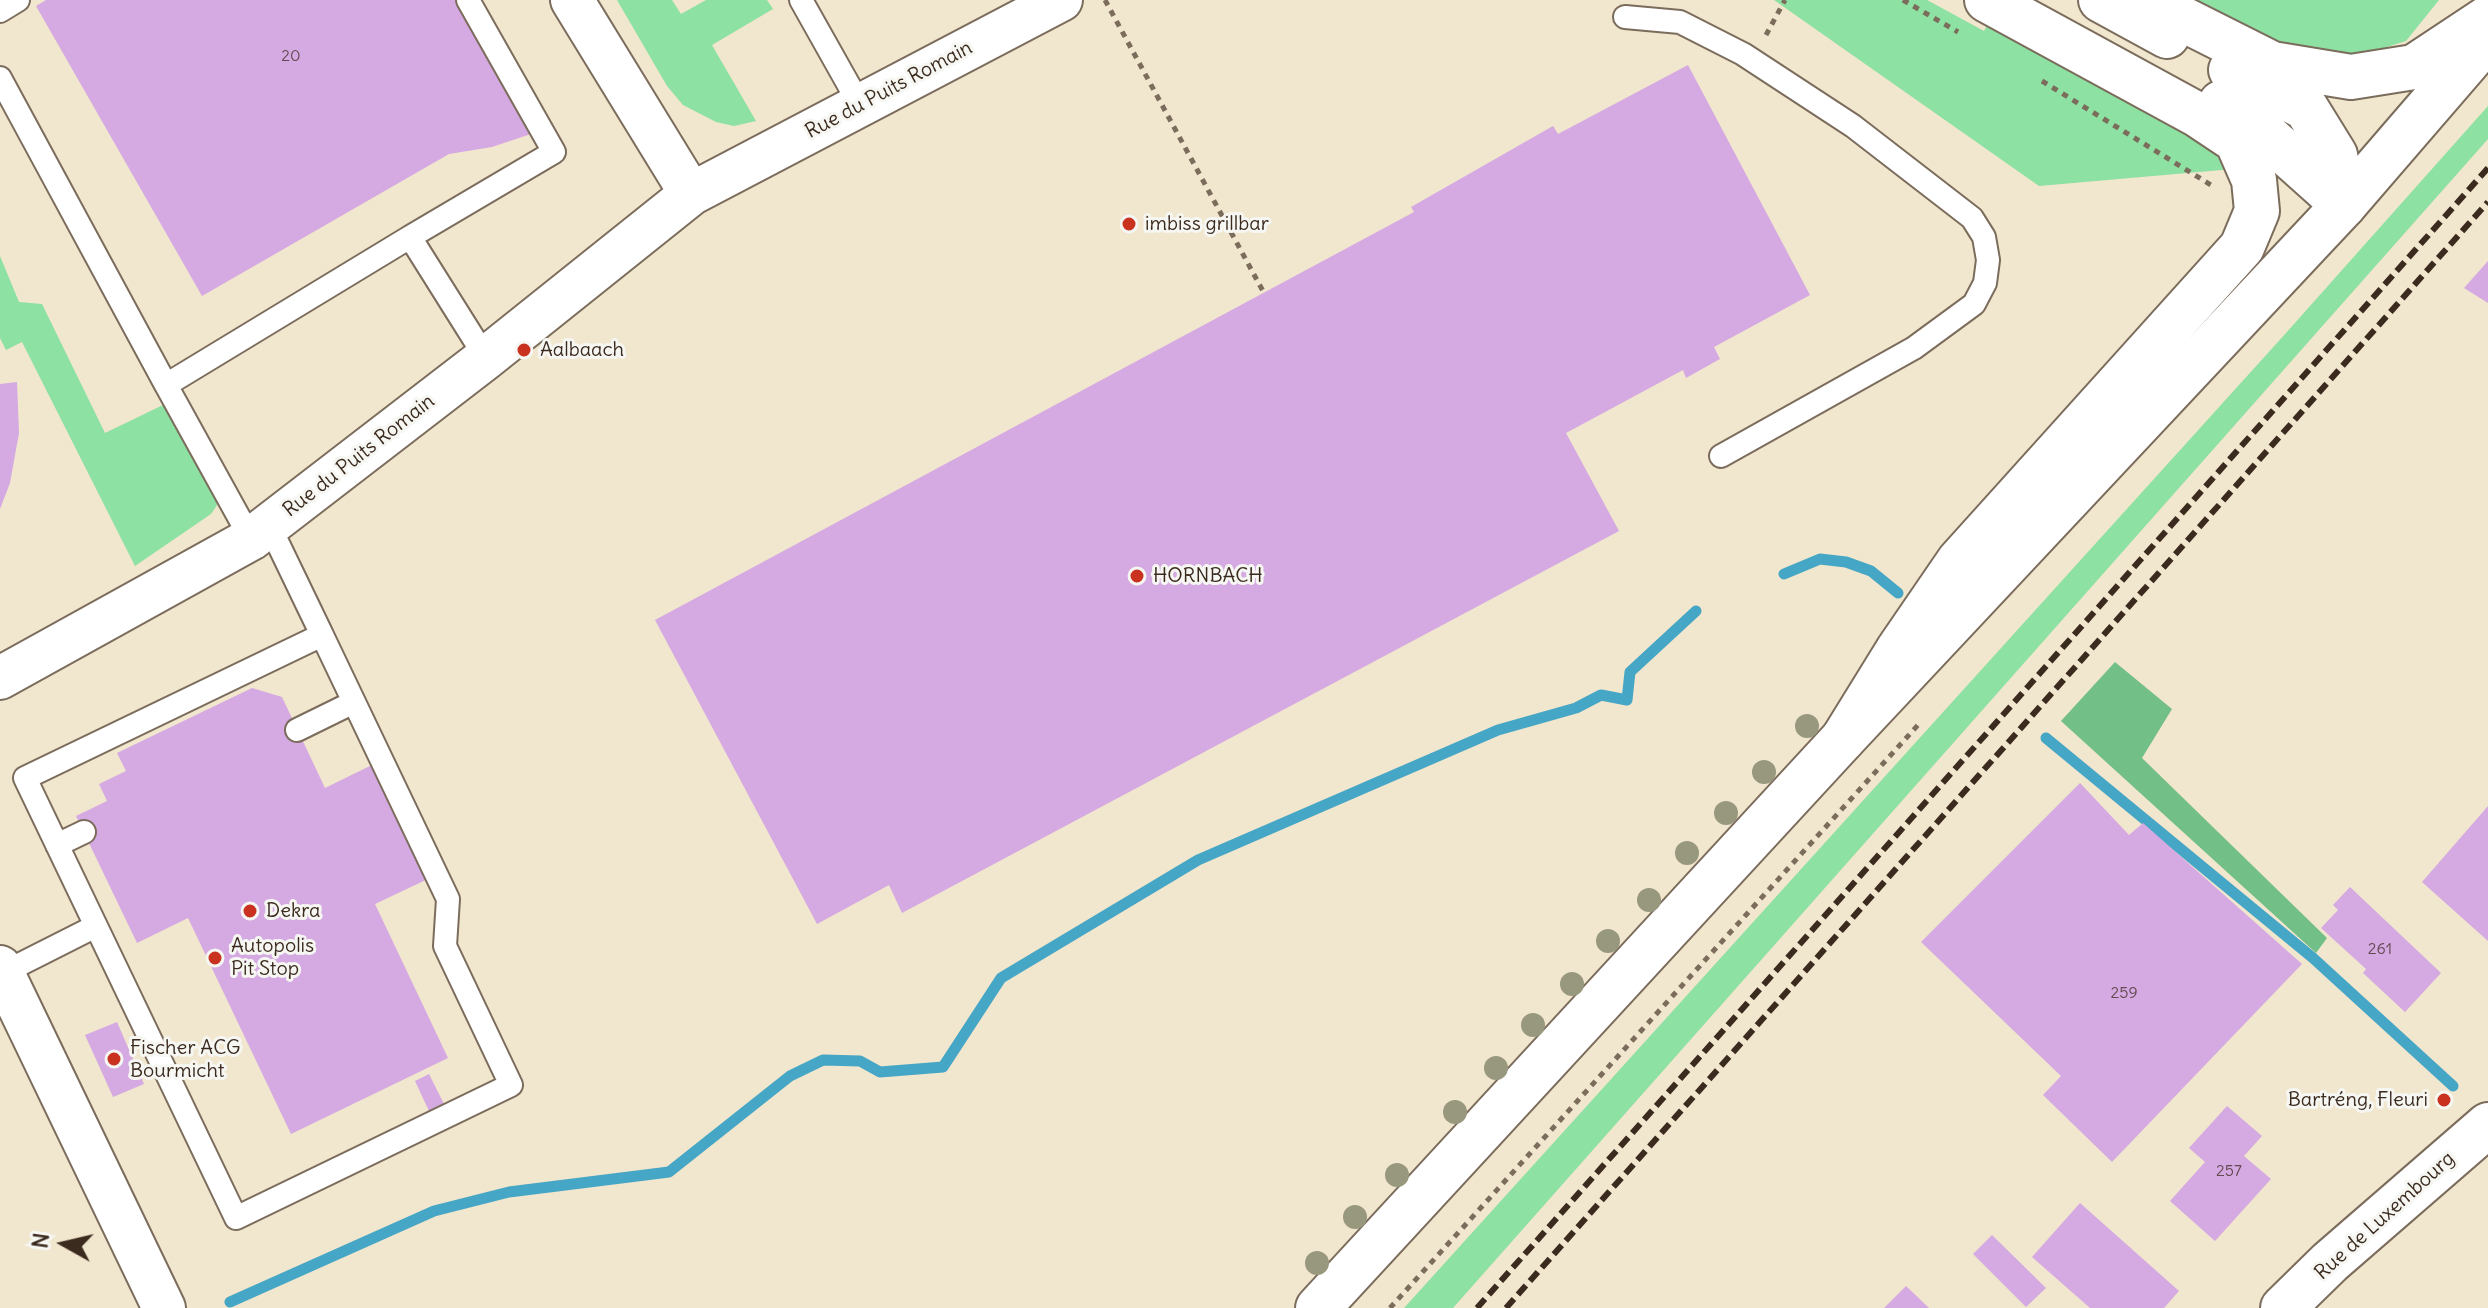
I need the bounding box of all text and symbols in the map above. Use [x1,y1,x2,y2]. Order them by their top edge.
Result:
street label: Rue du Puits Romain [801,36,977,144]
house number: 20 [281,46,301,66]
place label: imbiss grillbar [1145,212,1269,236]
marker: imbiss grillbar [1120,215,1138,233]
place label: Aalbaach [540,338,624,362]
marker: Aalbaach [515,341,533,359]
street label: Rue du Puits Romain [279,389,439,523]
place label: HORNBACH [1153,564,1263,588]
marker: HORNBACH [1128,567,1146,585]
place label: Dekra [266,899,321,923]
marker: Dekra [241,902,259,920]
place label: Autopolis Pit Stop [231,934,314,981]
house number: 261 [2368,939,2392,959]
marker: Autopolis Pit Stop [206,949,224,967]
house number: 259 [2110,983,2138,1003]
place label: Fischer ACG Bourmicht [130,1036,240,1083]
marker: Fischer ACG Bourmicht [105,1050,123,1068]
place label: Bartréng, Fleuri [2288,1088,2428,1112]
marker: Bartréng, Fleuri [2435,1091,2453,1109]
street label: Rue de Luxembourg [2310,1147,2460,1285]
house number: 257 [2216,1161,2242,1181]
north arrow [24,1204,104,1284]
text: N [25,1231,55,1250]

